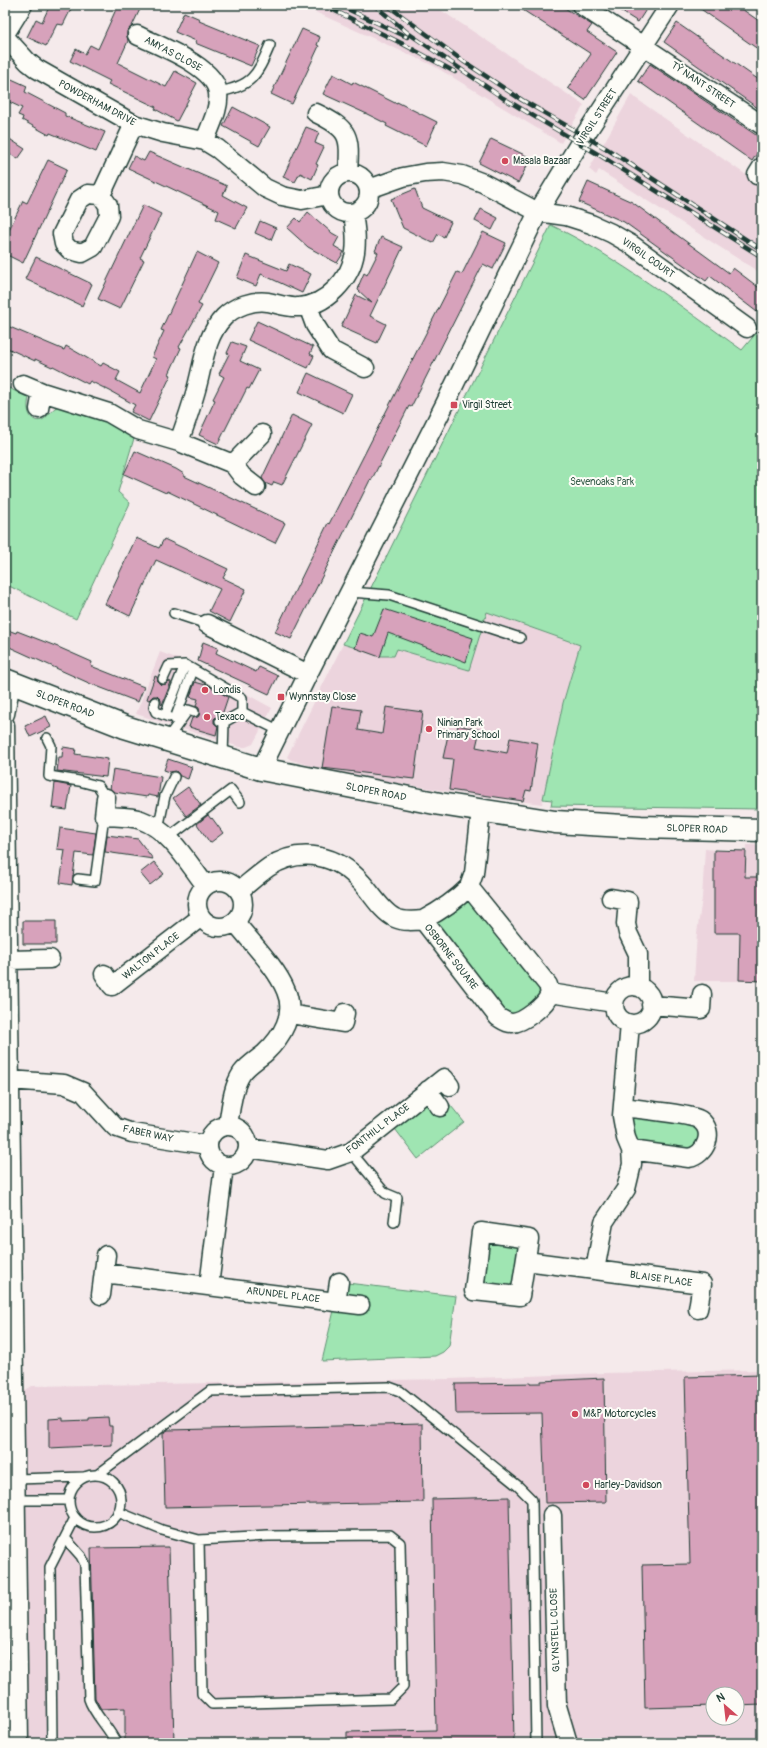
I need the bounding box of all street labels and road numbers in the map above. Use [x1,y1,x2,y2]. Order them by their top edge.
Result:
street label: AMYAS CLOSE [142,34,204,74]
street label: TŶ NANT STREET [669,58,739,111]
street label: POWDERHAM DRIVE [56,78,138,128]
street label: VIRGIL STREET [574,86,620,148]
street label: VIRGIL COURT [619,235,677,281]
street label: SLOPER ROAD [34,687,96,721]
street label: SLOPER ROAD [345,780,407,804]
street label: SLOPER ROAD [666,822,728,836]
street label: OSBORNE SQUARE [422,922,480,992]
street label: WALTON PLACE [120,930,182,982]
street label: FONTHILL PLACE [344,1101,412,1157]
street label: FABER WAY [122,1123,175,1145]
street label: BLAISE PLACE [629,1269,693,1289]
street label: ARUNDEL PLACE [246,1285,320,1305]
street label: GLYNSTELL CLOSE [548,1588,562,1672]

